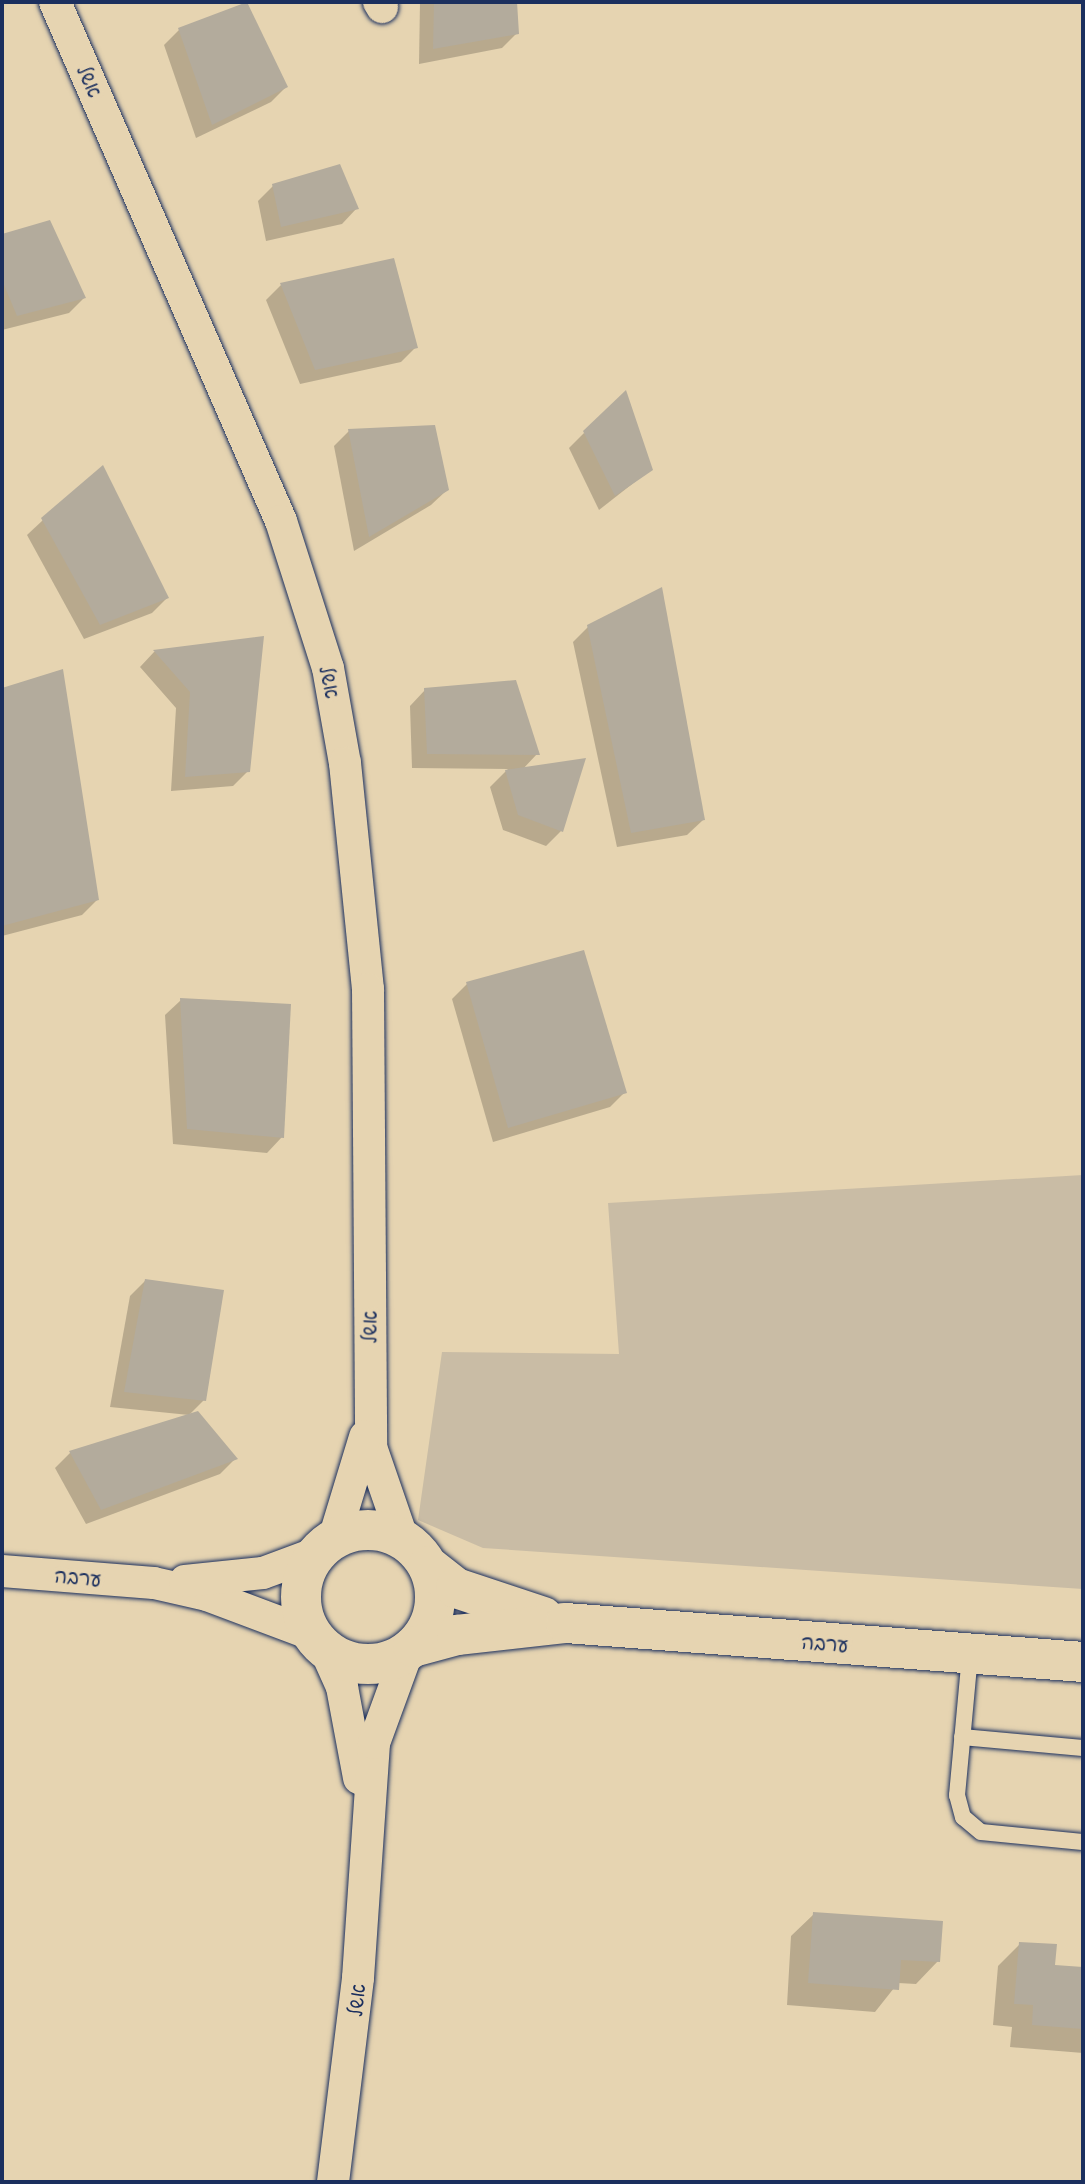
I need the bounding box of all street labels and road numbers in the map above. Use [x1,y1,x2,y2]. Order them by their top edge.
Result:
street label: אשל [72,61,108,101]
street label: אשל [315,663,345,701]
street label: אשל [357,1310,381,1344]
street label: ערבה [53,1563,103,1591]
street label: ערבה [801,1629,849,1657]
street label: אשל [342,1982,370,2018]

